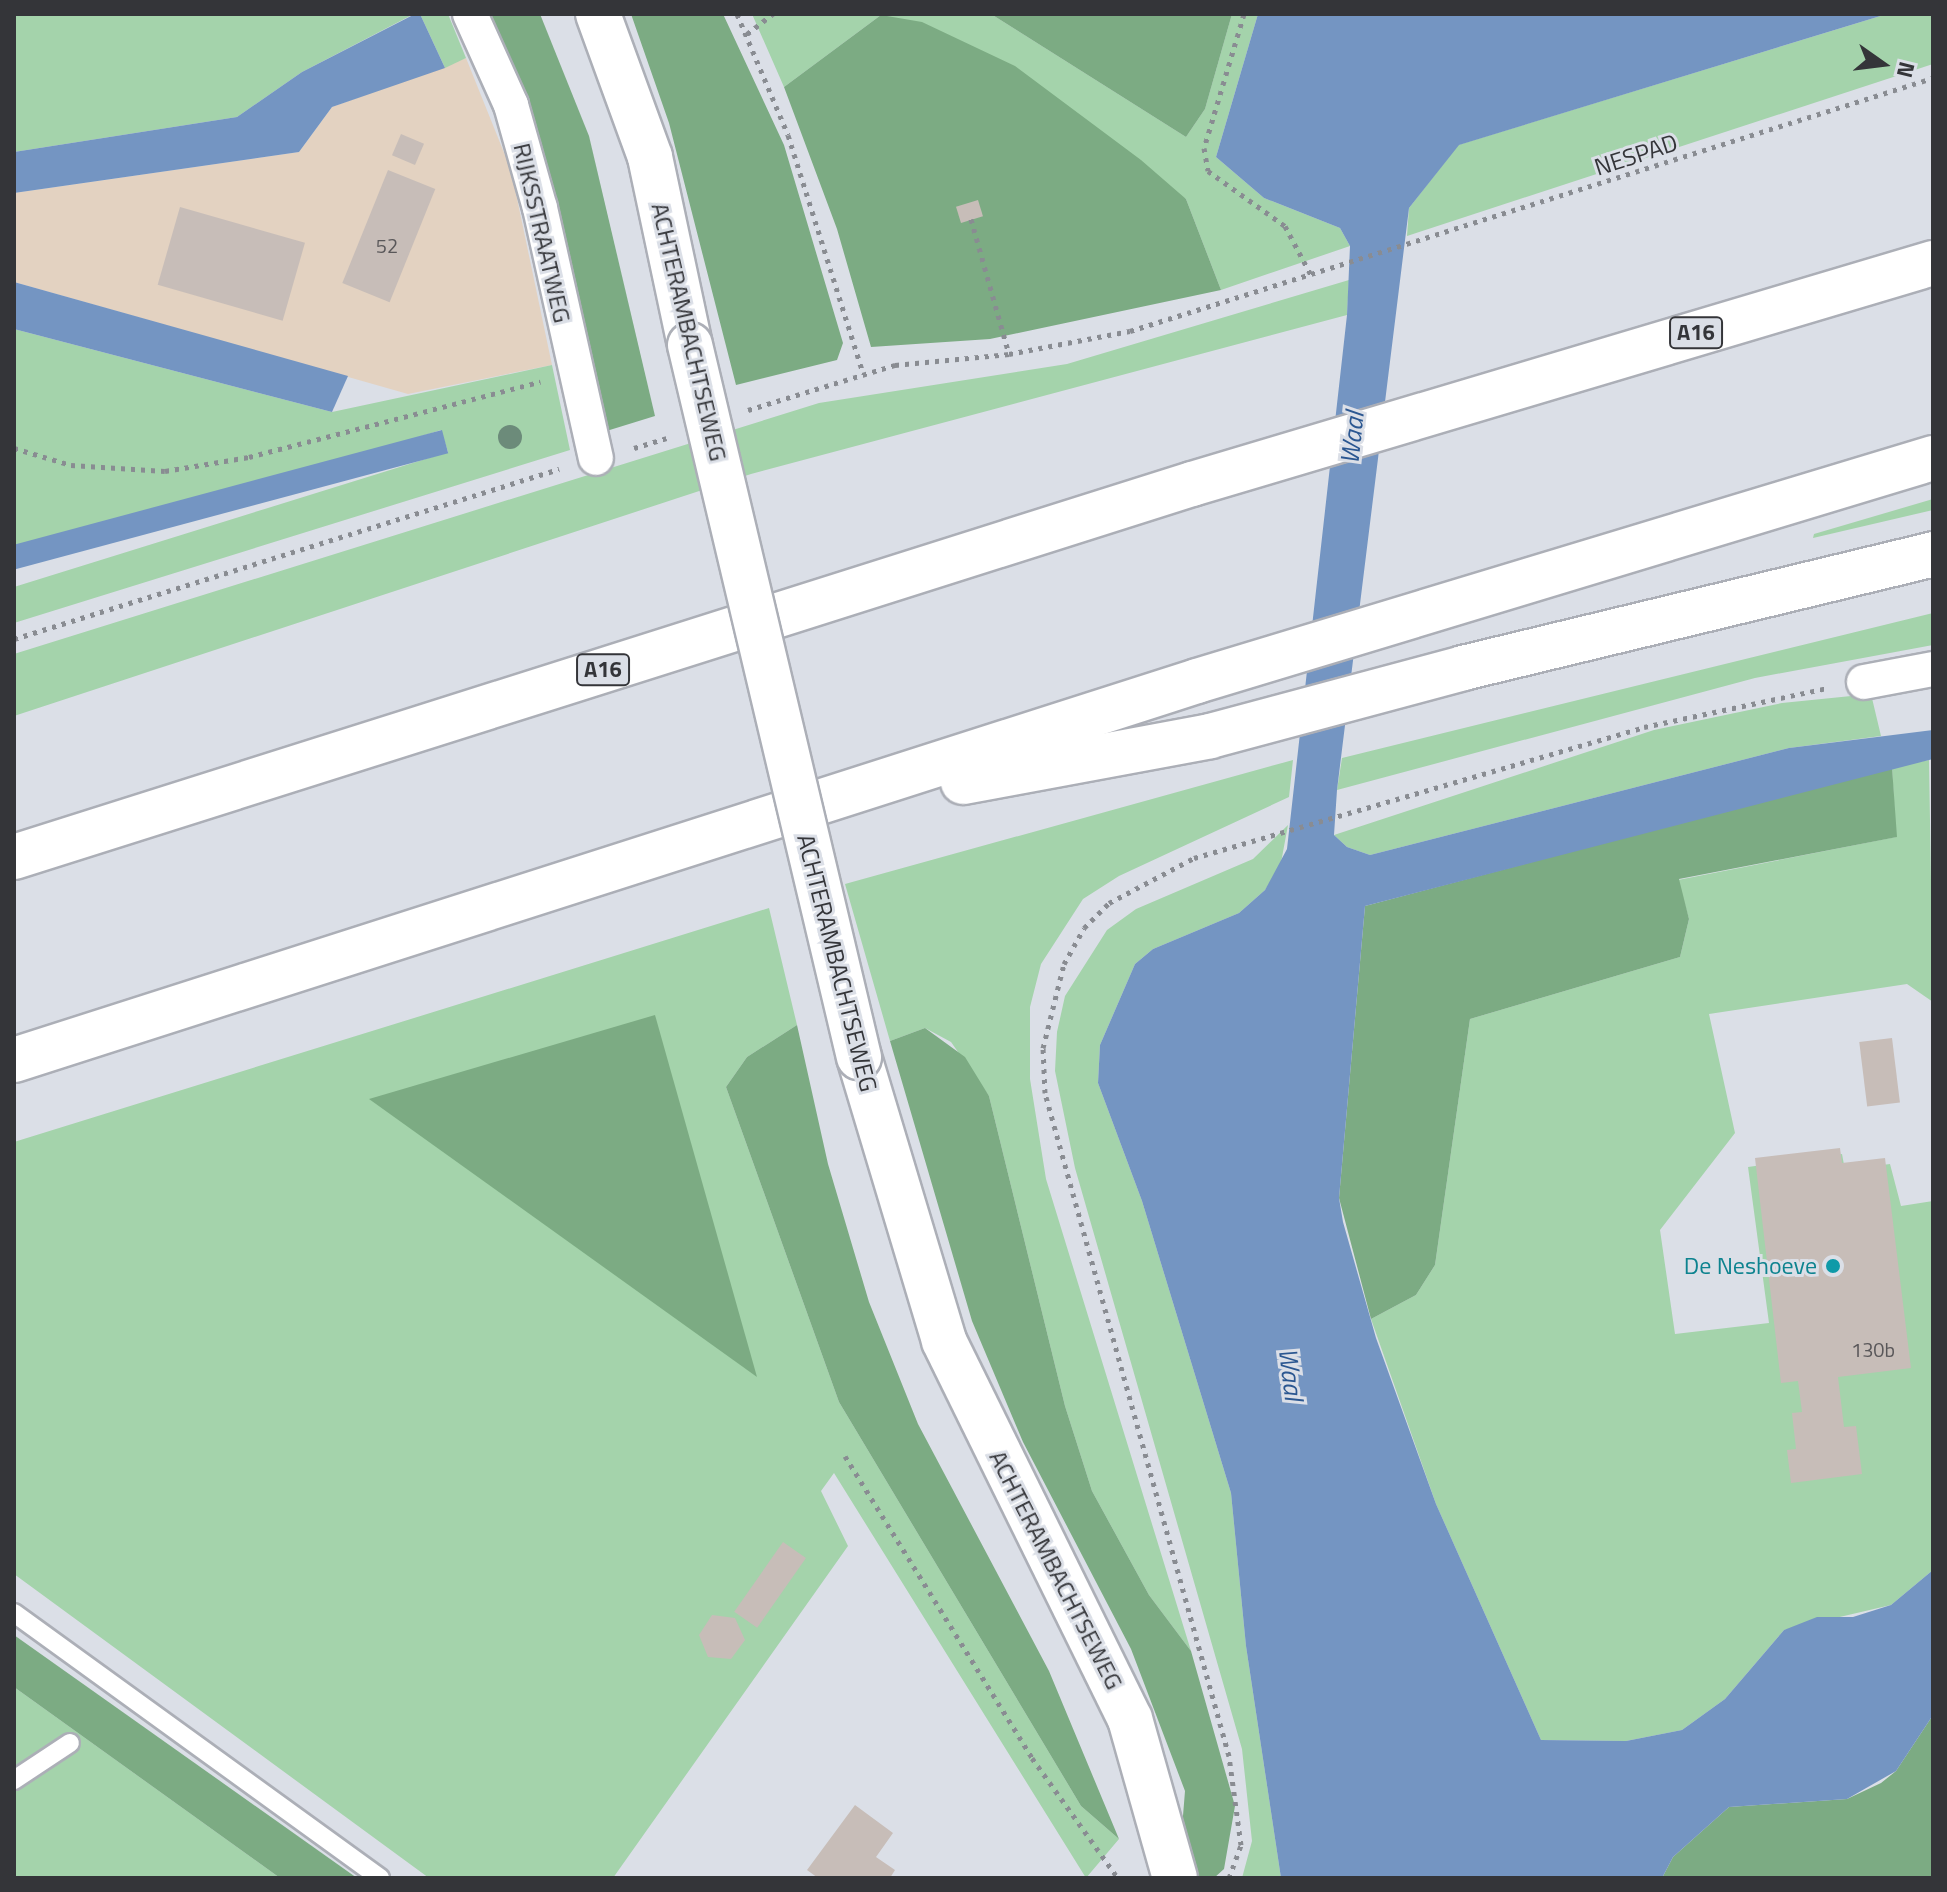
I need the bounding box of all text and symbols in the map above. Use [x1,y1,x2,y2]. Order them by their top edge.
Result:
north arrow [1843,24,1923,104]
text: N [1888,58,1925,81]
street label: NESPAD [1591,128,1681,182]
street label: RIJKSSTRAATWEG [507,140,577,326]
street label: ACHTERAMBACHTSEWEG [645,200,733,464]
house number: 52 [376,233,398,257]
road number: A16 [1668,315,1724,351]
water label: Waal [1334,410,1370,466]
road number: A16 [575,652,631,688]
street label: ACHTERAMBACHTSEWEG [791,831,883,1095]
place label: De Neshoeve [1684,1252,1817,1280]
marker: De Neshoeve [1824,1257,1842,1275]
house number: 130b [1851,1337,1895,1361]
water label: Waal [1272,1346,1310,1402]
street label: ACHTERAMBACHTSEWEG [983,1446,1129,1694]

